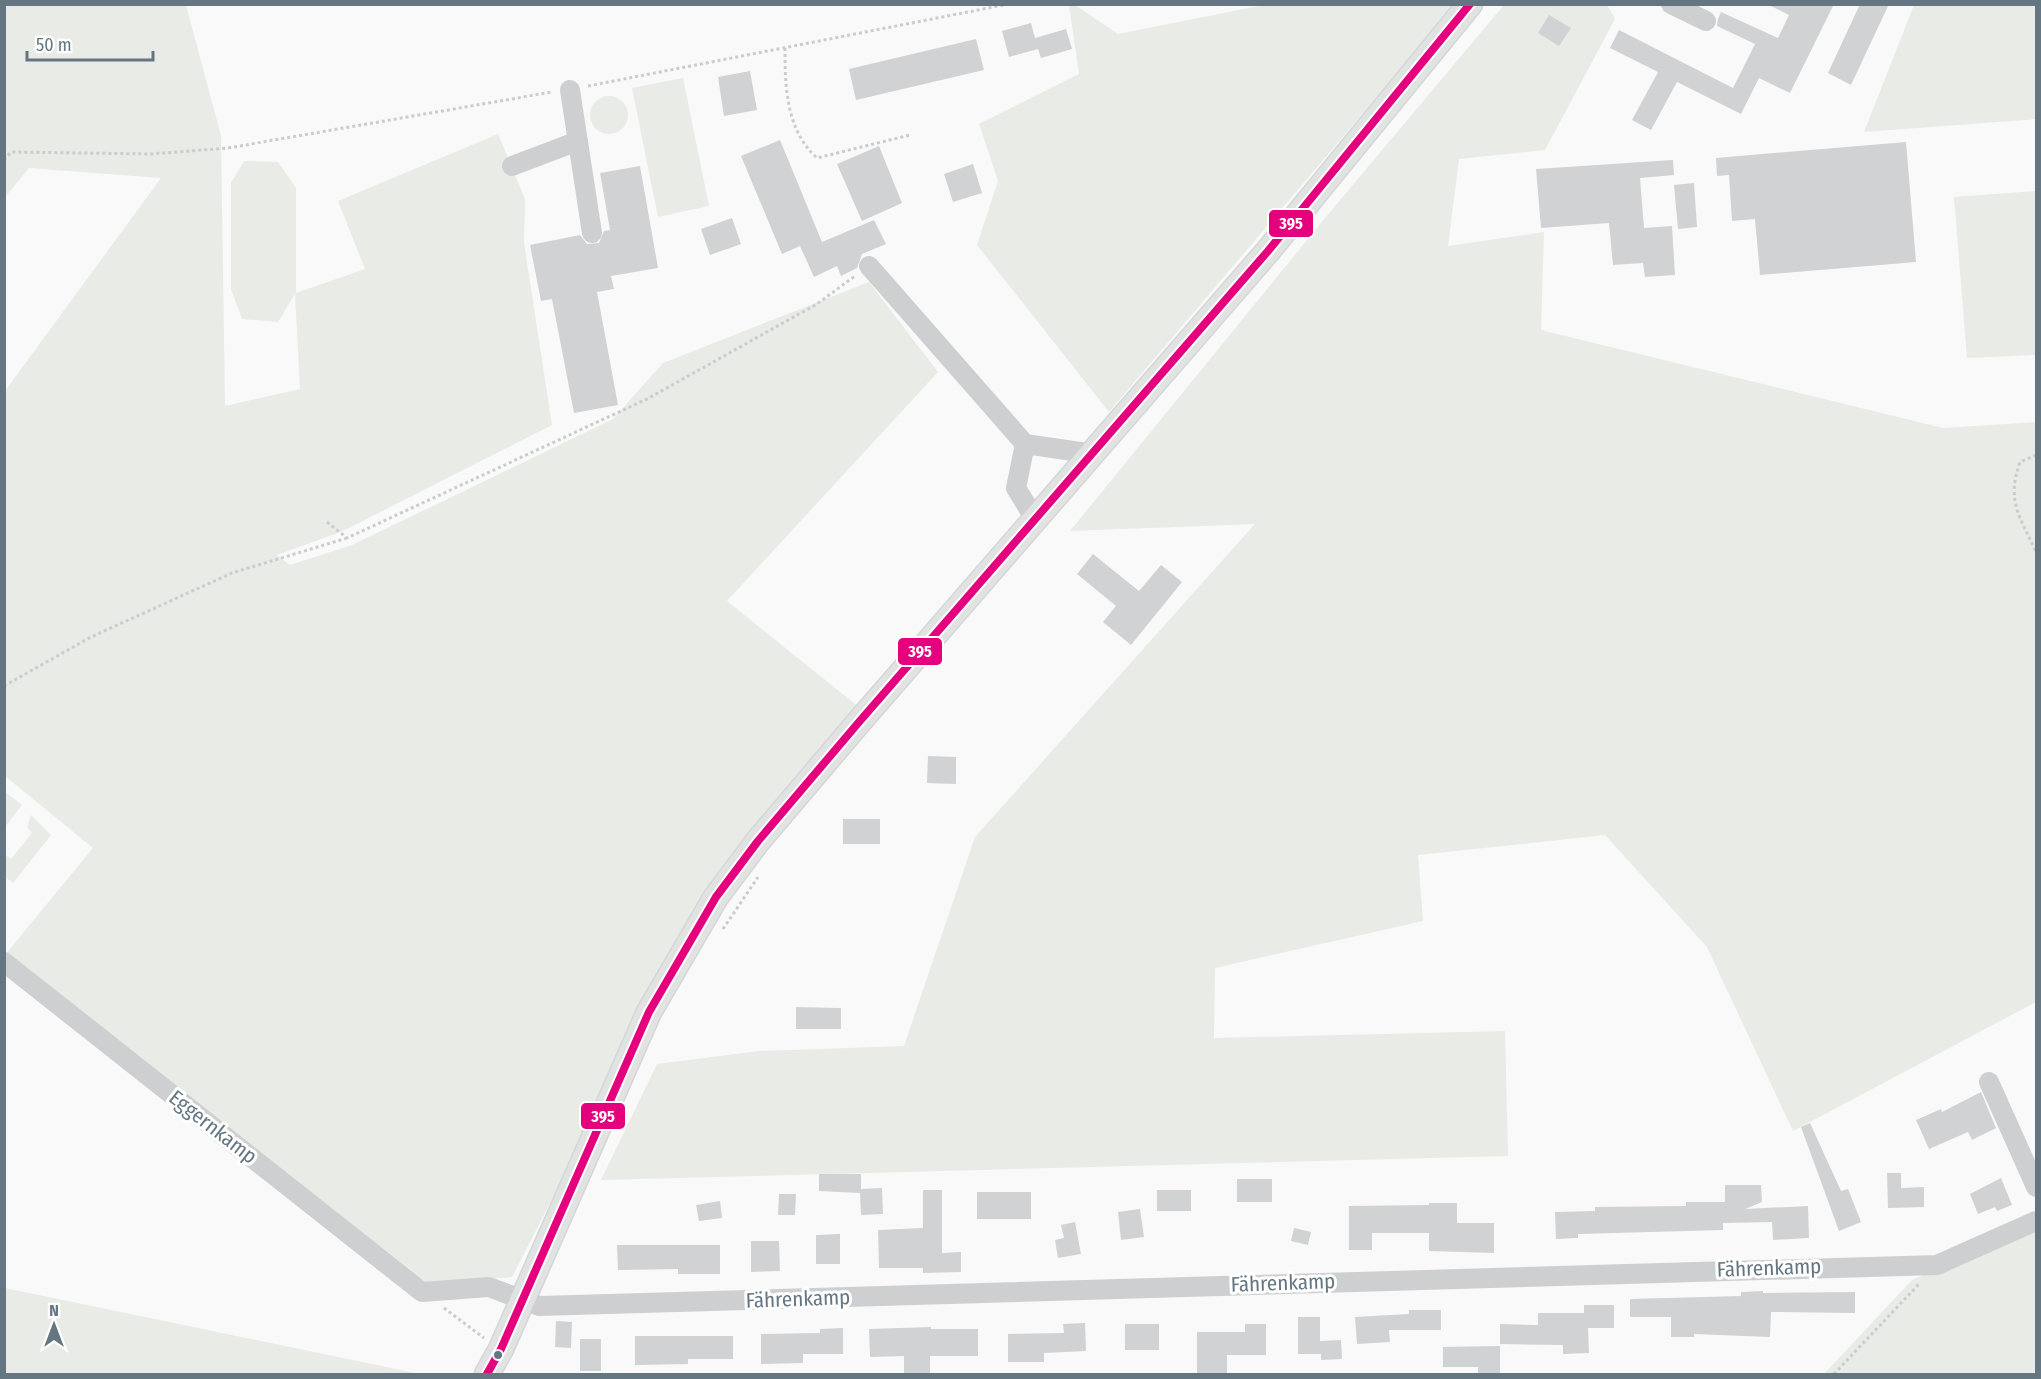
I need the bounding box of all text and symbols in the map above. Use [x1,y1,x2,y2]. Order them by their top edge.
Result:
scale bar [27,24,153,62]
text: 50 m [36,34,72,56]
line badge: 395 [1268,209,1314,238]
text: 395 [1278,214,1303,233]
line badge: 395 [897,637,943,666]
text: 395 [907,642,932,661]
street label: Eggernkamp [164,1085,262,1169]
line badge: 395 [580,1102,626,1130]
text: 395 [590,1107,615,1126]
street label: Fährenkamp [1716,1253,1822,1283]
street label: Fährenkamp [1230,1268,1336,1298]
street label: Fährenkamp [745,1284,851,1314]
north arrow [24,1295,84,1355]
text: N [49,1301,59,1320]
unlabelled marker [492,1349,504,1361]

